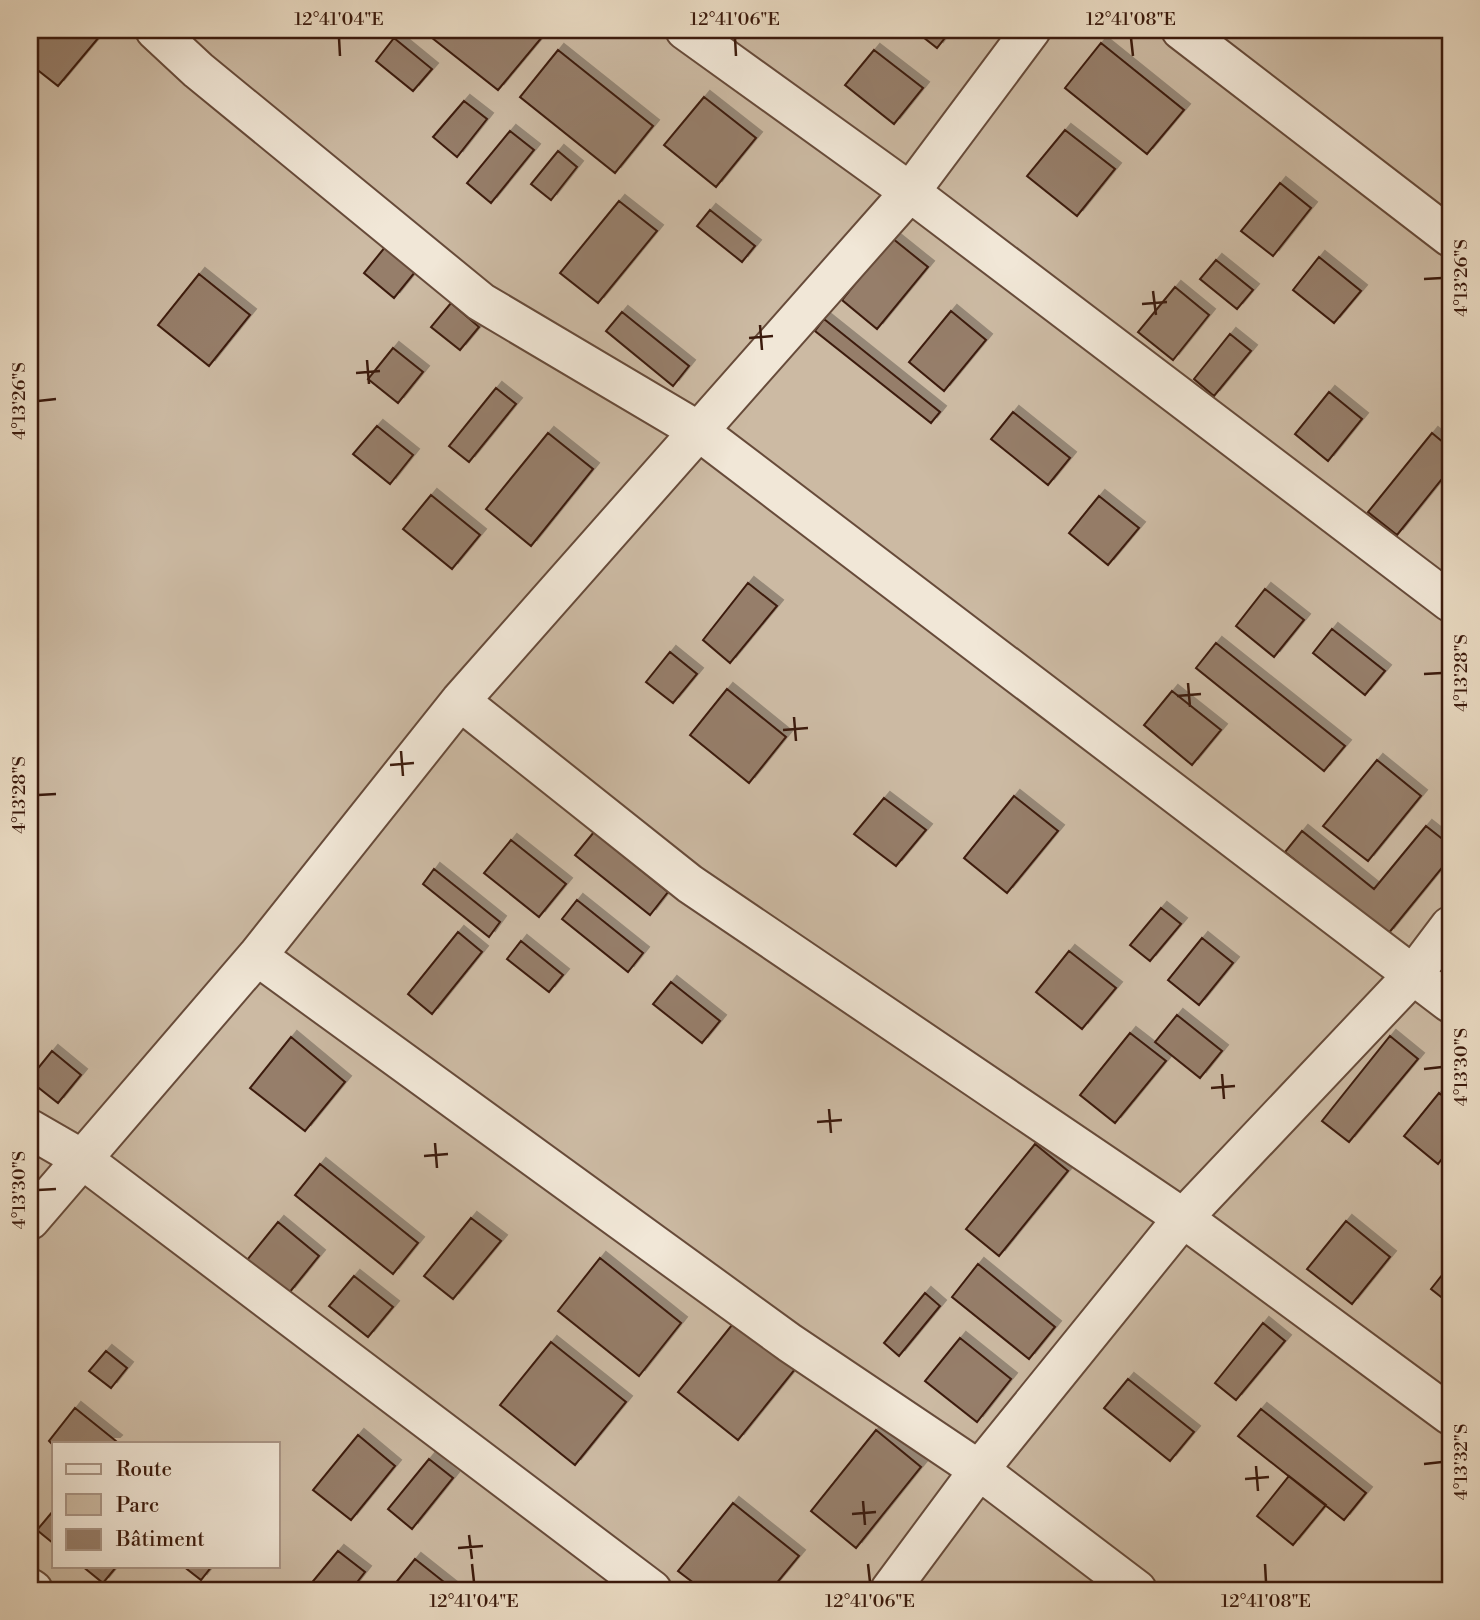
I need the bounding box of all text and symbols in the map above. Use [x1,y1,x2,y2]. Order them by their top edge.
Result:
text: 12°41'04"E [294,8,384,31]
text: 12°41'06"E [690,8,780,31]
text: 12°41'08"E [1086,8,1176,31]
text: 4°13'26"S [1450,239,1473,317]
text: 4°13'26"S [8,362,31,440]
text: 4°13'28"S [1450,634,1473,712]
text: 4°13'28"S [8,756,31,834]
text: 4°13'30"S [1450,1028,1473,1106]
text: 4°13'30"S [8,1151,31,1229]
text: 4°13'32"S [1450,1424,1473,1500]
legend [52,1442,280,1568]
text: Route [116,1457,172,1483]
text: Parc [116,1493,159,1519]
text: Bâtiment [115,1527,205,1553]
text: 12°41'04"E [429,1590,519,1613]
text: 12°41'06"E [825,1590,915,1613]
text: 12°41'08"E [1221,1590,1311,1613]

